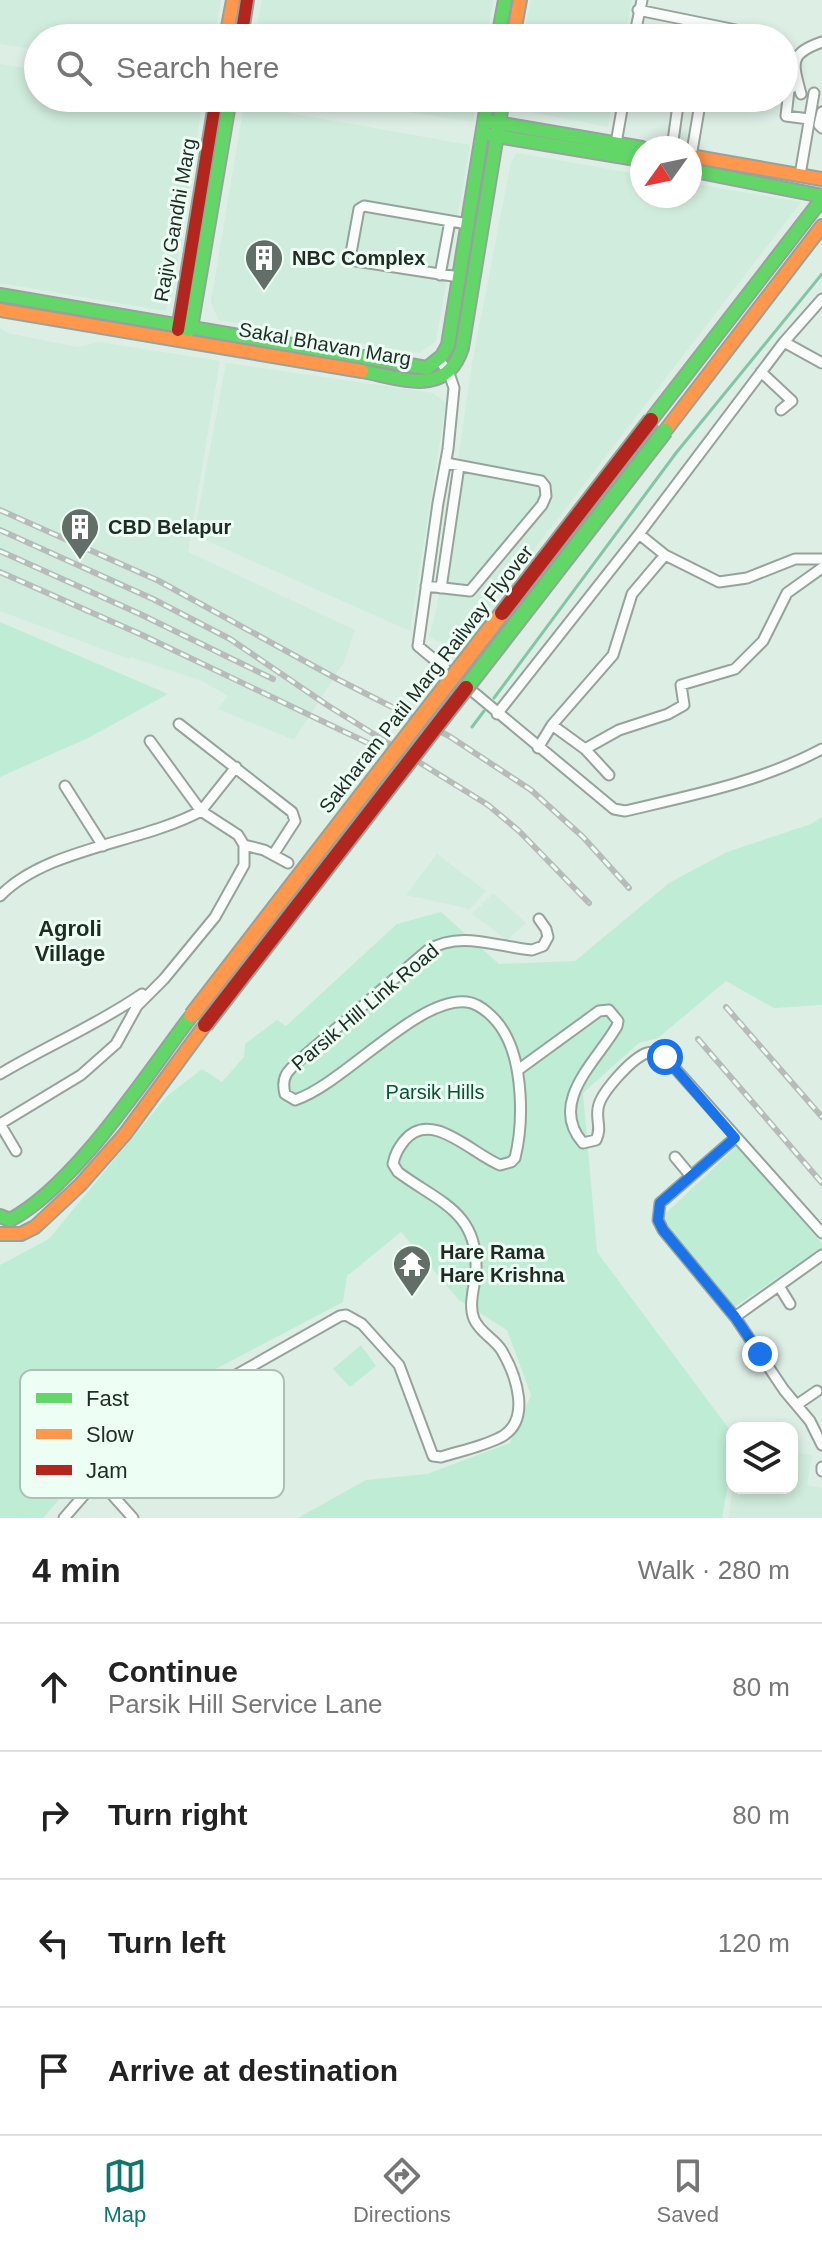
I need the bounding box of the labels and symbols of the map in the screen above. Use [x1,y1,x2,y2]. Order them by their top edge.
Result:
north arrow [630,136,702,208]
street label: Rajiv Gandhi Marg [150,137,200,303]
building icon: NBC Complex [243,237,285,292]
place label: NBC Complex [292,247,425,269]
street label: Sakal Bhavan Marg [237,318,413,370]
building icon: CBD Belapur [59,506,101,561]
place label: CBD Belapur [108,516,232,538]
street label: Sakharam Patil Marg Railway Flyover [315,541,538,817]
district label: Agroli Village [35,916,105,966]
street label: Parsik Hill Link Road [287,939,443,1075]
route start [647,1039,683,1075]
park label: Parsik Hills [386,1081,484,1103]
place label: Hare Rama Hare Krishna [440,1241,565,1286]
temple icon: Hare Rama Hare Krishna [391,1243,433,1298]
route end [742,1336,778,1372]
legend [20,1370,284,1498]
text: Fast [86,1386,129,1411]
text: Slow [86,1422,134,1447]
text: Jam [86,1458,128,1483]

